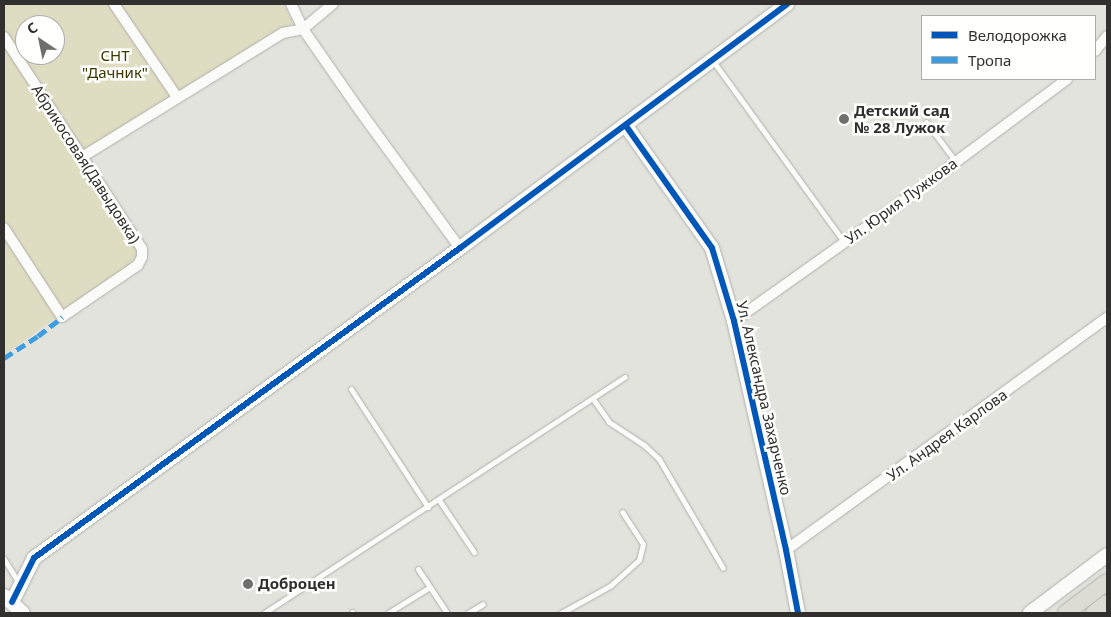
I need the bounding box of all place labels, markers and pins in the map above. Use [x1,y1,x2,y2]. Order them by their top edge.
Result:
place label: Детский сад № 28 Лужок [854,101,949,136]
marker: Детский сад № 28 Лужок [838,113,850,125]
place label: Доброцен [258,575,336,593]
marker: Доброцен [242,578,254,590]

